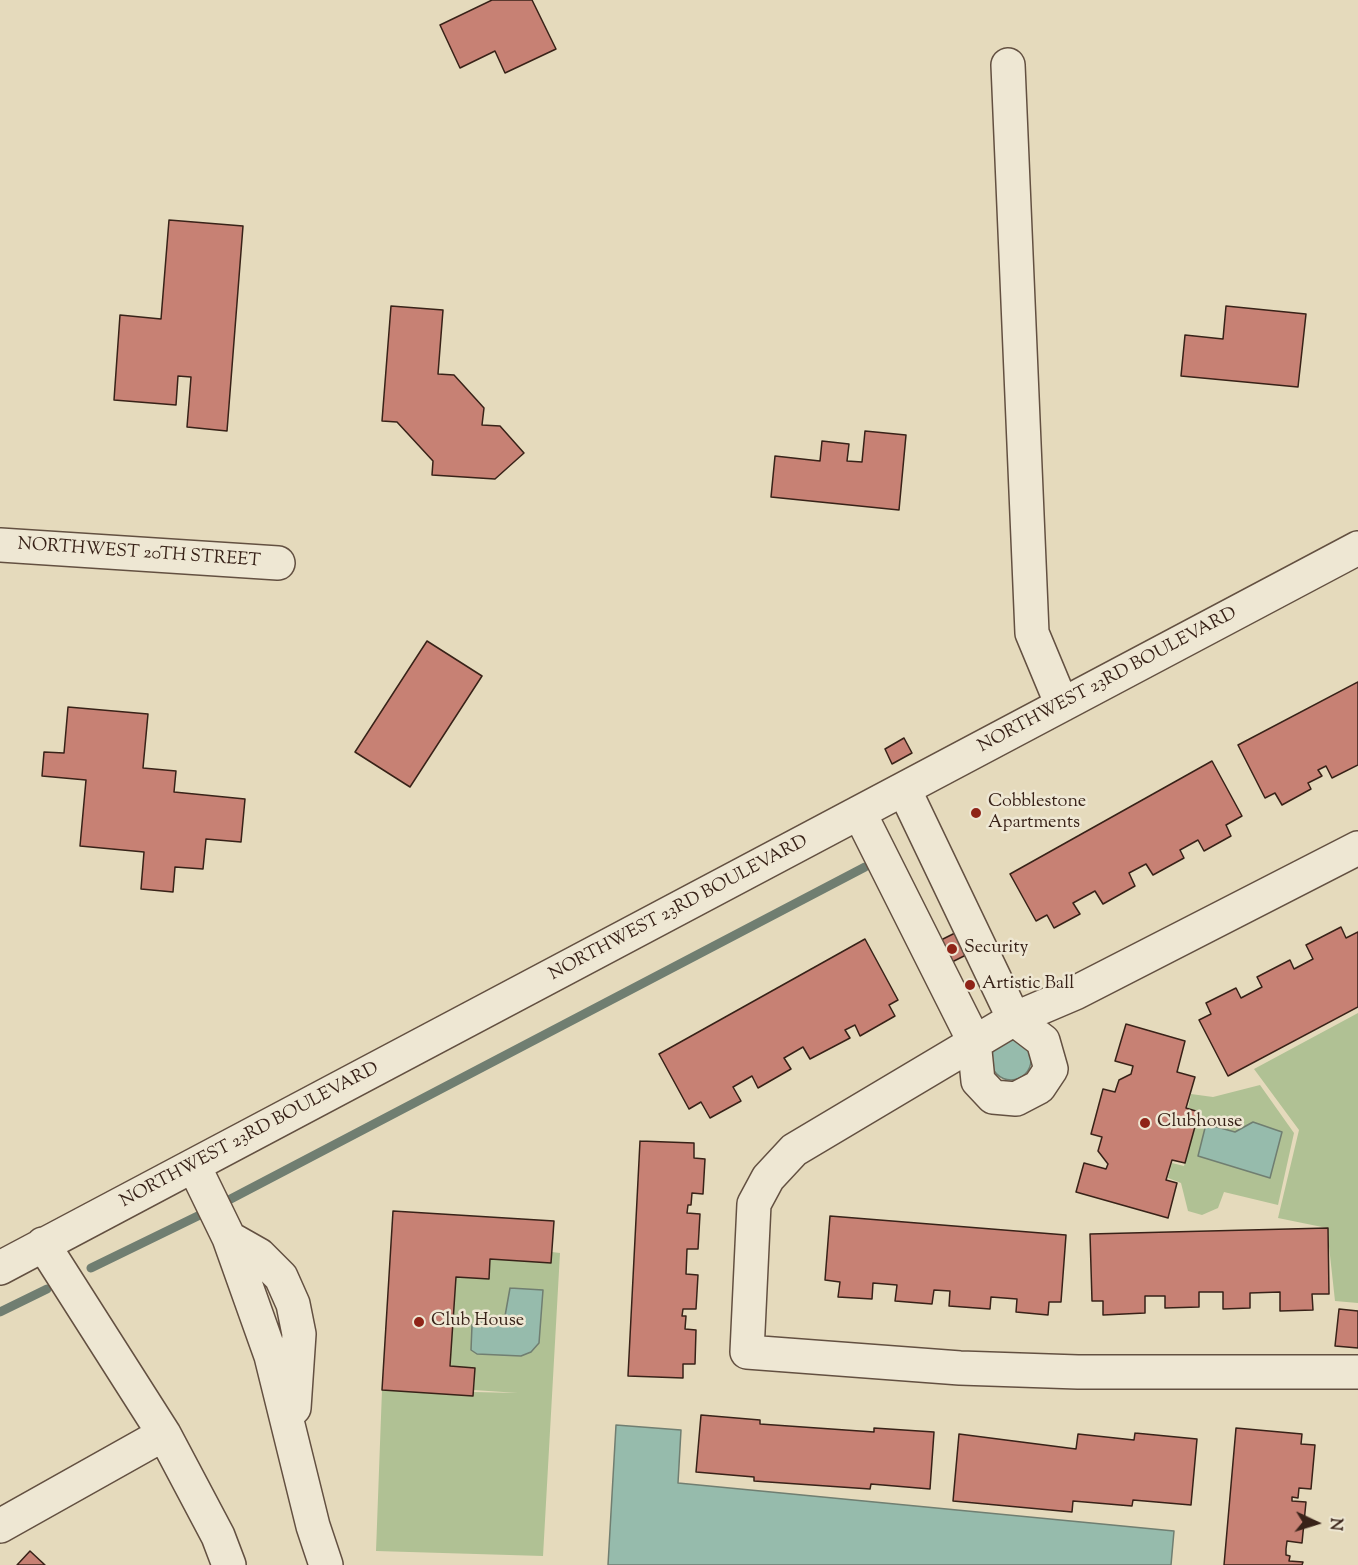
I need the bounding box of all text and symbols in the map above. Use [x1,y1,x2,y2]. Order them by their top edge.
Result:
street label: NORTHWEST 20TH STREET [17,535,261,573]
street label: NORTHWEST 23RD BOULEVARD [975,603,1241,759]
place label: Cobblestone Apartments [988,792,1086,834]
marker: Cobblestone Apartments [969,806,983,820]
street label: NORTHWEST 23RD BOULEVARD [546,831,812,987]
place label: Security [964,938,1029,960]
marker: Security [945,942,959,956]
place label: Artistic Ball [982,974,1074,996]
marker: Artistic Ball [963,978,977,992]
street label: NORTHWEST 23RD BOULEVARD [117,1058,383,1214]
place label: Clubhouse [1157,1112,1242,1134]
marker: Clubhouse [1138,1116,1152,1130]
place label: Club House [431,1311,524,1333]
marker: Club House [412,1315,426,1329]
north arrow [1286,1493,1346,1553]
text: N [1323,1517,1346,1531]

